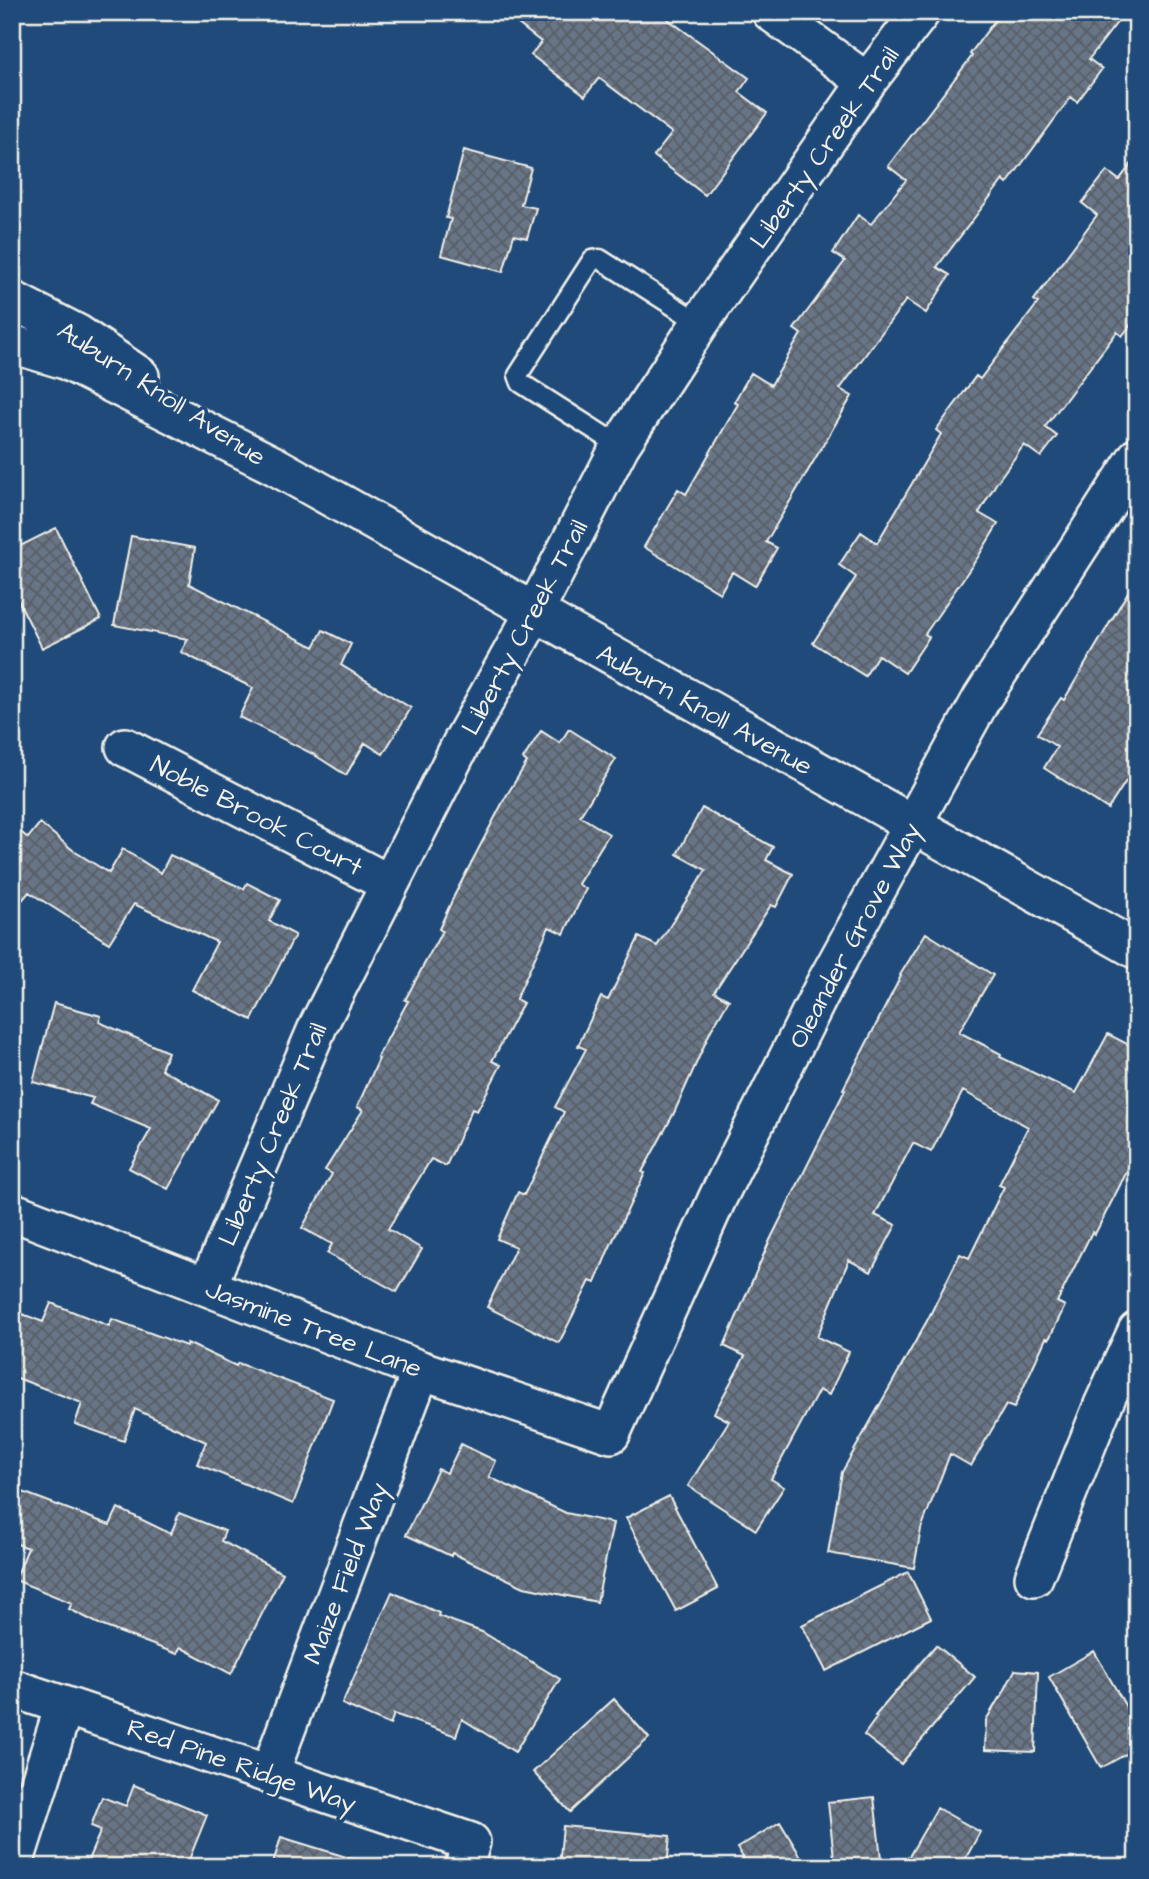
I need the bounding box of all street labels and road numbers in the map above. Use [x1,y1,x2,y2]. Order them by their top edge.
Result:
street label: Liberty Creek Trail [741,39,910,257]
street label: Auburn Knoll Avenue [50,313,273,475]
street label: Liberty Creek Trail [453,513,599,742]
street label: Auburn Knoll Avenue [590,636,819,784]
street label: Noble Brook Court [144,747,369,885]
street label: Oleander Grove Way [780,816,931,1056]
street label: Liberty Creek Trail [210,1017,338,1252]
street label: Jasmine Tree Lane [200,1271,427,1387]
street label: Maize Field Way [295,1477,399,1670]
street label: Red Pine Ridge Way [122,1710,361,1824]

